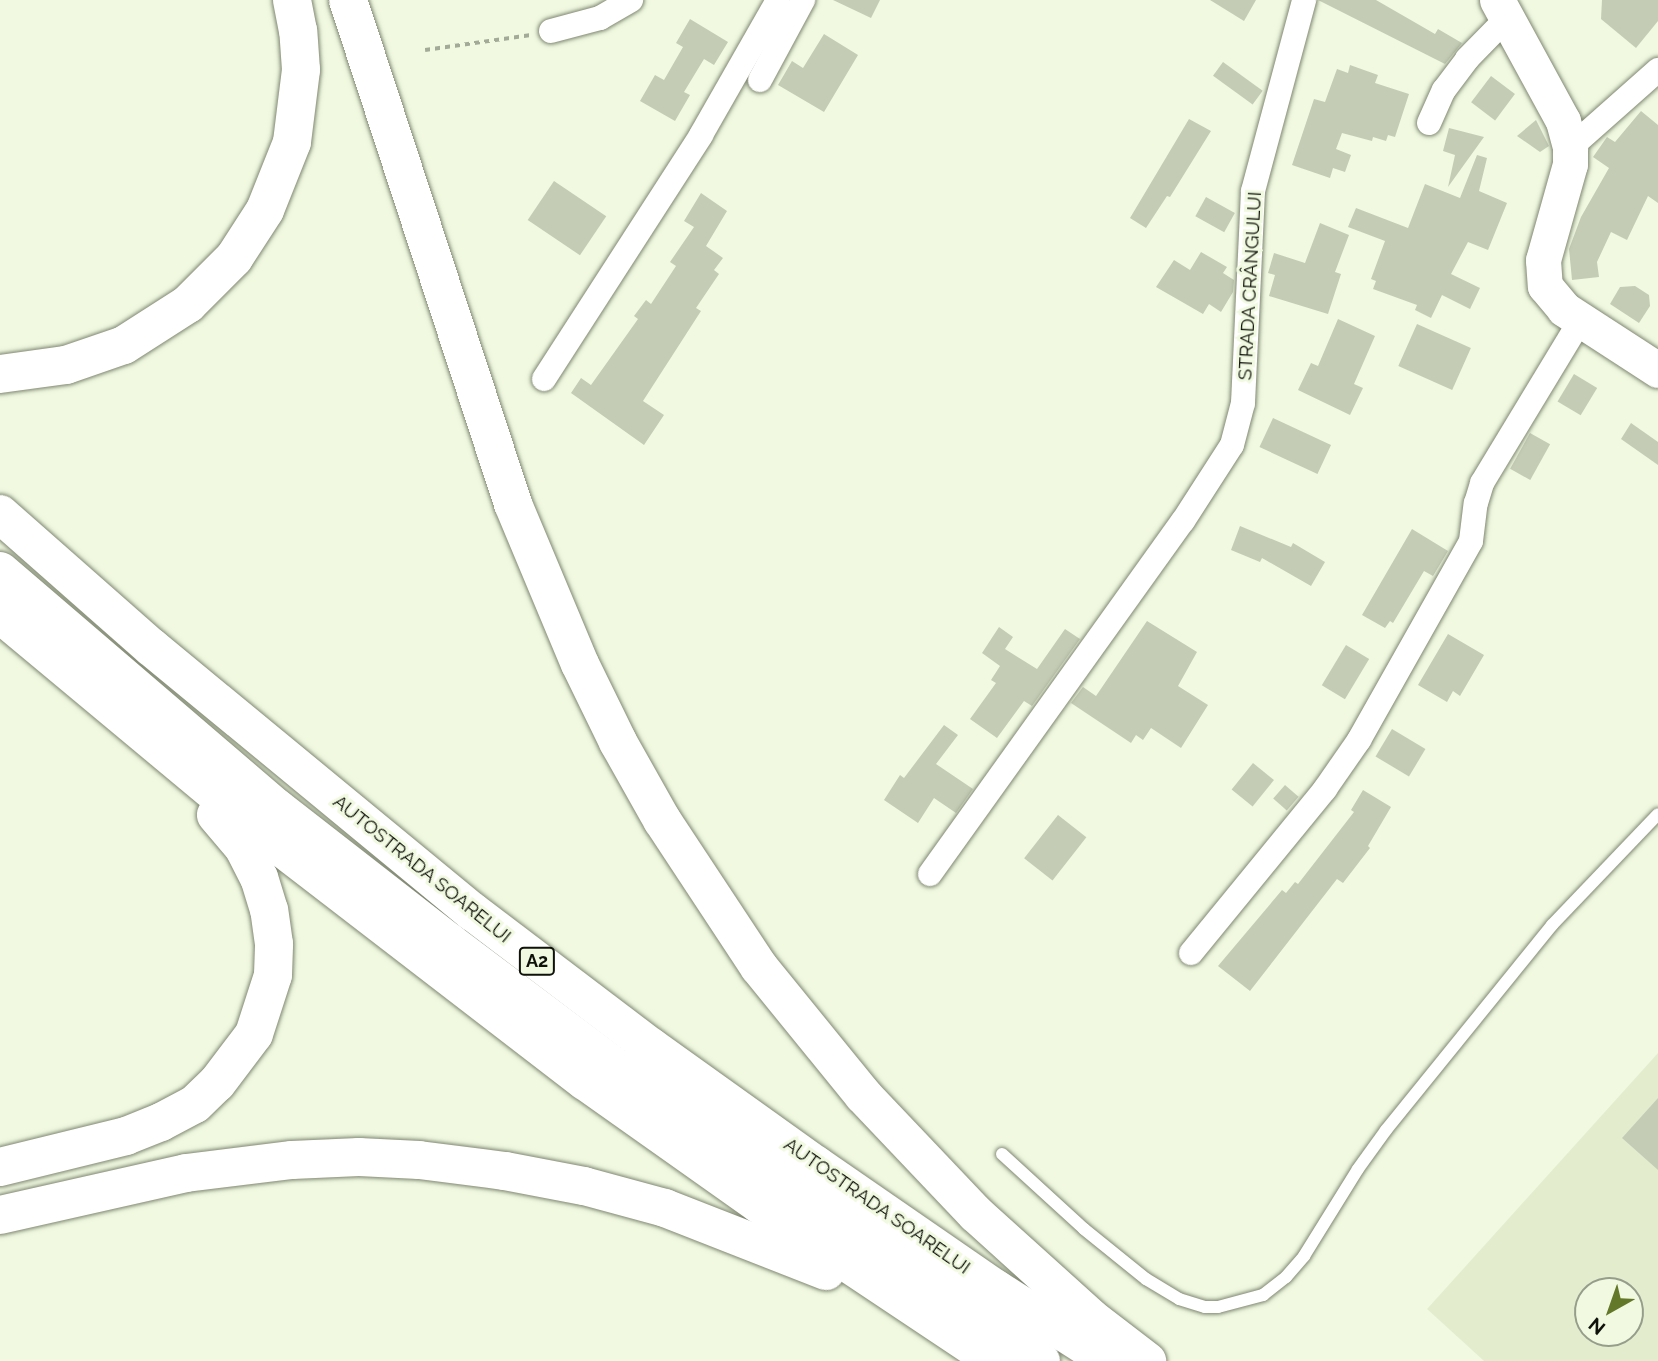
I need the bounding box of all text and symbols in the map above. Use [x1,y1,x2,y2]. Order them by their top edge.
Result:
street label: STRADA CRÂNGULUI [1234,191,1266,381]
street label: AUTOSTRADA SOARELUI [328,790,516,948]
road number: A2 [518,946,556,976]
street label: AUTOSTRADA SOARELUI [779,1133,975,1279]
north arrow [1574,1277,1644,1347]
text: N [1584,1313,1609,1340]

